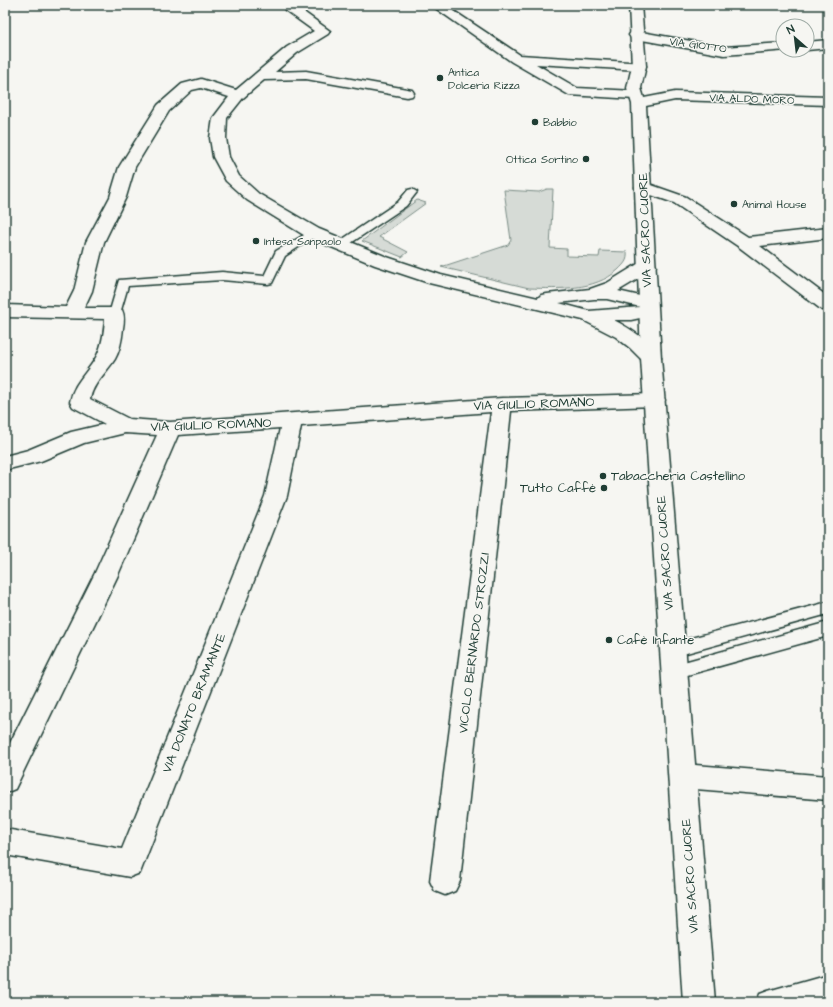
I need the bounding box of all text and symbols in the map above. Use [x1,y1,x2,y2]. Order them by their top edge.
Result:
north arrow [775,18,815,58]
text: N [784,21,797,38]
street label: VIA GIOTTO [668,34,728,57]
place label: Antica Dolceria Rizza [448,65,520,93]
marker: Antica Dolceria Rizza [435,73,445,83]
street label: VIA ALDO MORO [709,90,795,108]
place label: Babbio [543,115,577,130]
marker: Babbio [530,117,540,127]
place label: Ottica Sortino [506,152,579,167]
marker: Ottica Sortino [581,154,591,164]
street label: VIA SACRO CUORE [634,172,656,288]
place label: Animal House [742,197,806,212]
marker: Animal House [729,199,739,209]
place label: Intesa Sanpaolo [264,234,342,249]
marker: Intesa Sanpaolo [251,236,261,246]
street label: VIA GIULIO ROMANO [473,393,595,415]
street label: VIA GIULIO ROMANO [150,414,272,436]
place label: Tabaccheria Castellino [611,467,746,485]
marker: Tabaccheria Castellino [598,471,608,481]
place label: Tutto Caffè [520,479,596,497]
marker: Tutto Caffè [599,483,609,493]
street label: VIA SACRO CUORE [652,495,678,611]
street label: VICOLO BERNARDO STROZZI [454,552,494,734]
street label: VIA DONATO BRAMANTE [158,630,230,776]
place label: Cafè Infante [617,631,694,649]
marker: Cafè Infante [604,635,614,645]
street label: VIA SACRO CUORE [677,818,703,934]

